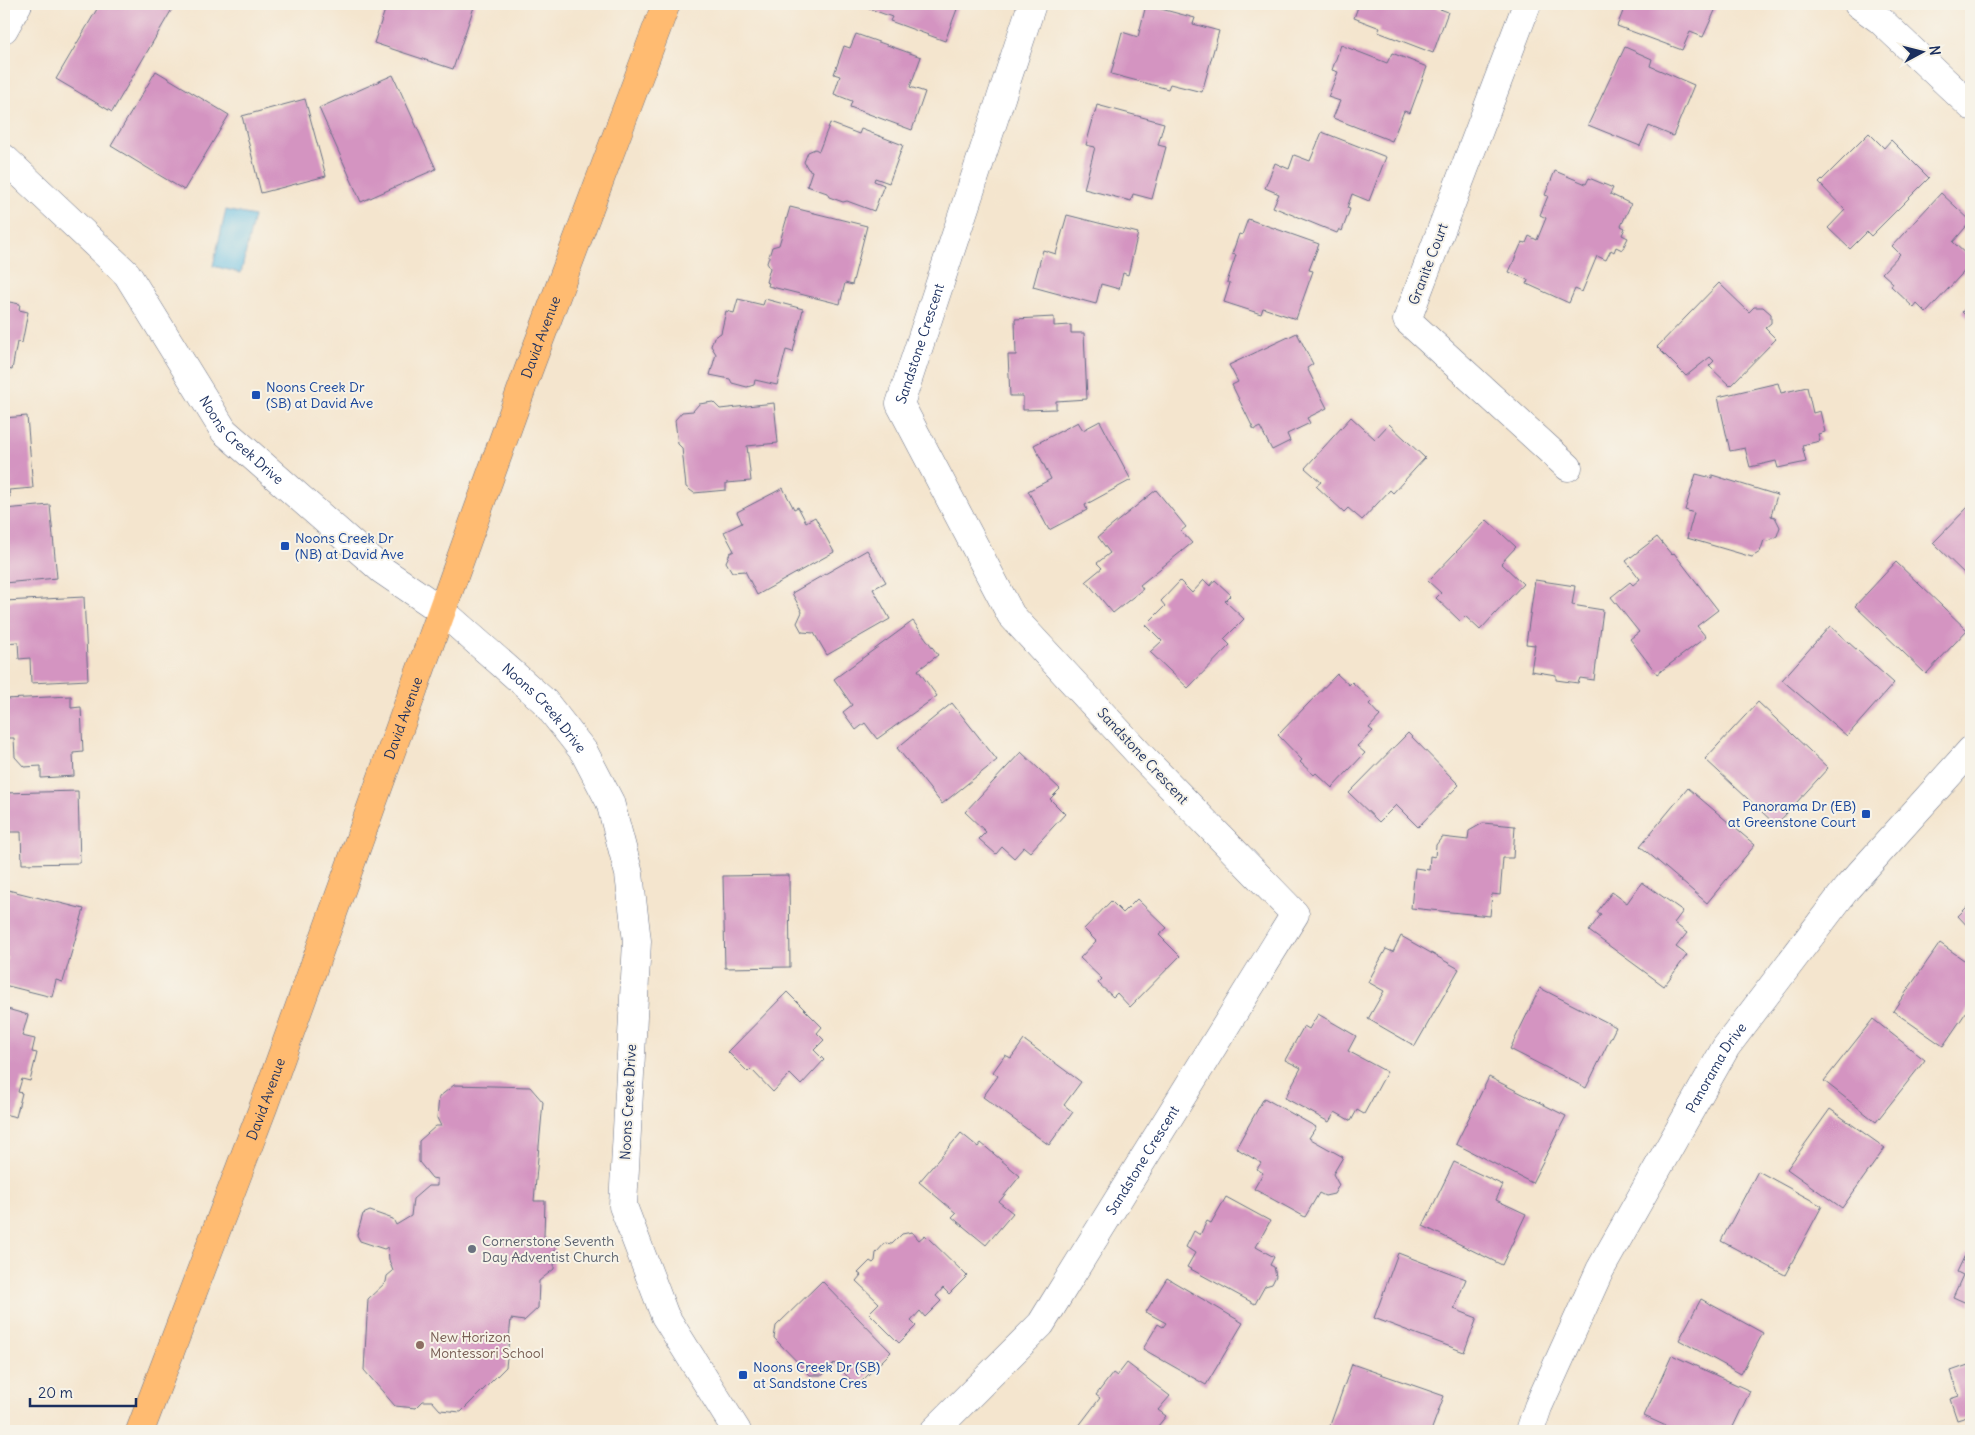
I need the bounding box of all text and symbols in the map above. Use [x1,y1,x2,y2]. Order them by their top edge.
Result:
north arrow [1898,28,1948,78]
text: N [1925,45,1944,56]
street label: Granite Court [1404,220,1452,307]
street label: Sandstone Crescent [892,281,948,406]
street label: David Avenue [517,294,564,381]
place label: Noons Creek Dr (SB) at David Ave [266,378,373,412]
marker: Noons Creek Dr (SB) at David Ave [250,389,262,401]
street label: Noons Creek Drive [195,392,287,488]
place label: Noons Creek Dr (NB) at David Ave [295,529,404,563]
marker: Noons Creek Dr (NB) at David Ave [279,540,291,552]
street label: Noons Creek Drive [498,659,590,756]
street label: David Avenue [380,674,426,762]
street label: Sandstone Crescent [1094,704,1193,808]
place label: Panorama Dr (EB) at Greenstone Court [1728,797,1856,831]
marker: Panorama Dr (EB) at Greenstone Court [1860,808,1872,820]
street label: Panorama Drive [1682,1019,1750,1116]
street label: Noons Creek Drive [616,1044,640,1160]
street label: David Avenue [242,1055,289,1143]
street label: Sandstone Crescent [1102,1102,1183,1218]
place label: Cornerstone Seventh Day Adventist Church [482,1232,619,1266]
marker: Cornerstone Seventh Day Adventist Church [466,1243,478,1255]
place label: New Horizon Montessori School [430,1328,544,1362]
marker: New Horizon Montessori School [414,1339,426,1351]
place label: Noons Creek Dr (SB) at Sandstone Cres [753,1358,880,1392]
marker: Noons Creek Dr (SB) at Sandstone Cres [737,1369,749,1381]
scale bar [30,1375,136,1407]
text: 20 m [38,1383,73,1402]

